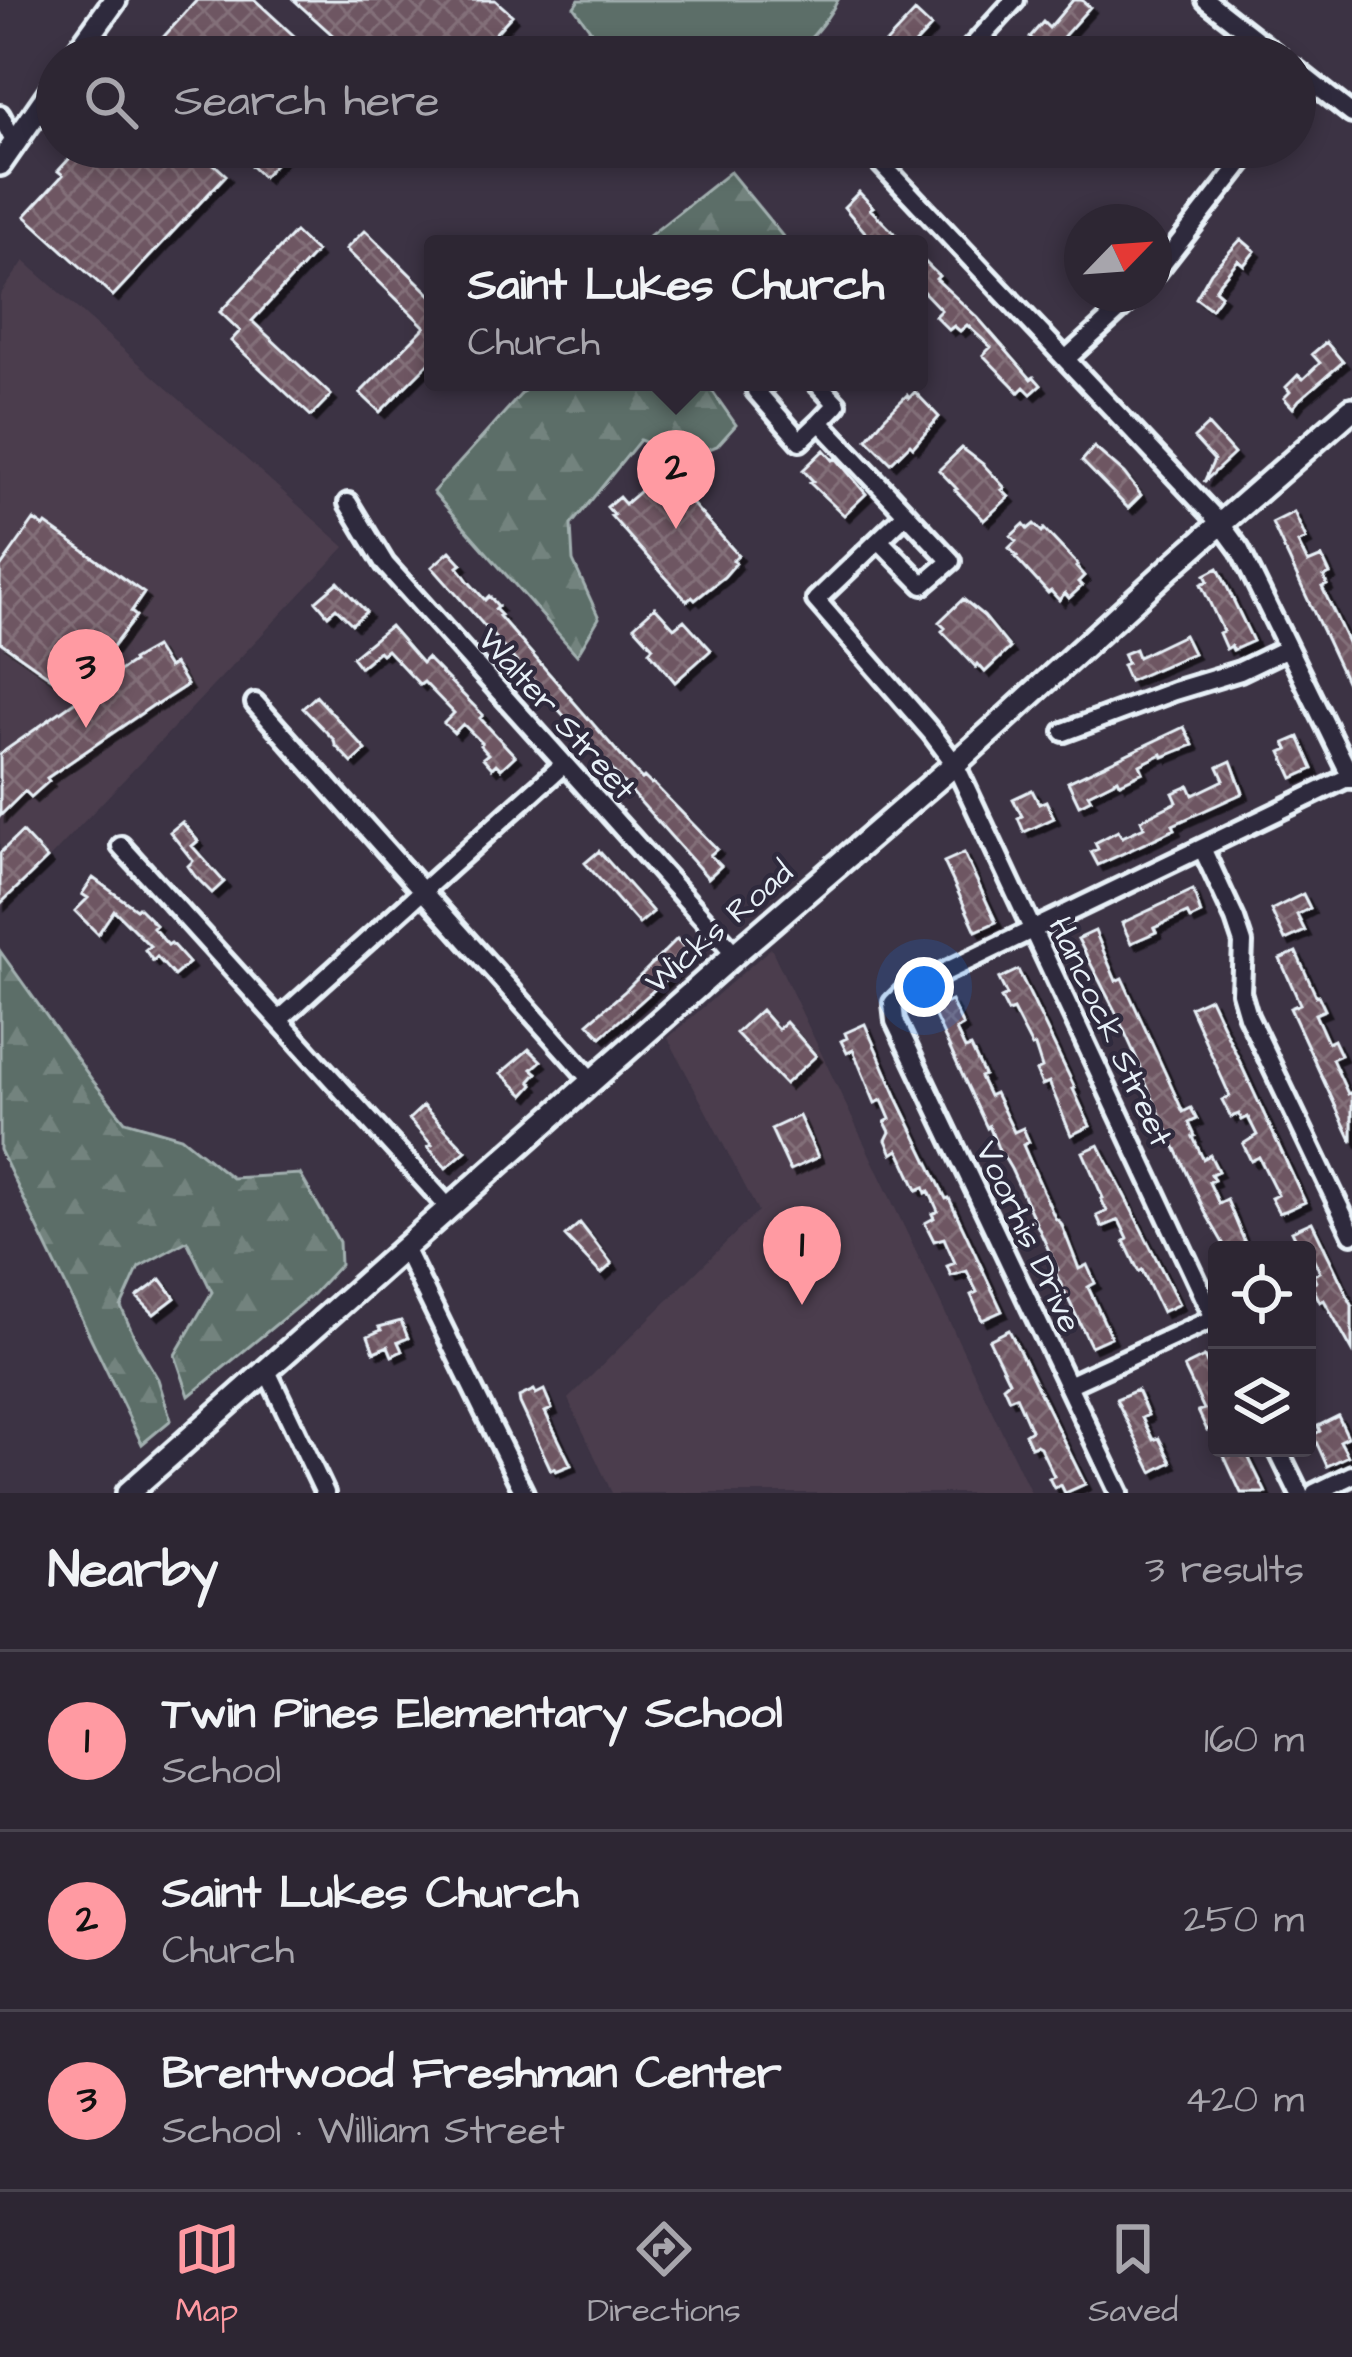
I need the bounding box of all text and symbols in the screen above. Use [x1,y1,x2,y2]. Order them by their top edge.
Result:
search box [36,36,1316,168]
icon: search [78,69,144,135]
text: Search here [174,71,440,133]
north arrow [1064,204,1172,312]
popup [424,235,928,391]
text: Saint Lukes Church [468,255,884,317]
text: Church [468,317,600,371]
pin: 2 [637,430,715,529]
street label: Walter Street [467,618,646,811]
pin: 3 [47,629,125,728]
street label: Wicks Road [635,850,803,1005]
street label: Hancock Street [1037,909,1184,1154]
your location [894,957,954,1017]
street label: Voorhis Drive [964,1133,1093,1340]
pin: 1 [763,1206,841,1305]
map controls [1208,1241,1316,1457]
button: locate [1208,1241,1316,1349]
button: layers [1208,1349,1316,1457]
text: Nearby [48,1536,218,1607]
text: 3 results [1145,1544,1304,1598]
text: Twin Pines Elementary School [162,1683,783,1745]
text: 1 [85,1714,90,1768]
text: 160 m [1204,1714,1304,1768]
text: School [162,1745,281,1799]
text: Saint Lukes Church [162,1863,579,1925]
text: 2 [76,1894,98,1948]
text: 250 m [1183,1894,1304,1948]
text: Church [162,1925,294,1979]
text: Brentwood Freshman Center [162,2043,782,2105]
text: 3 [77,2074,97,2128]
text: 420 m [1185,2074,1304,2128]
text: School · William Street [162,2105,565,2159]
tab: Map [174,2216,240,2334]
tab: Directions [587,2216,741,2334]
tab: Saved [1088,2216,1178,2334]

